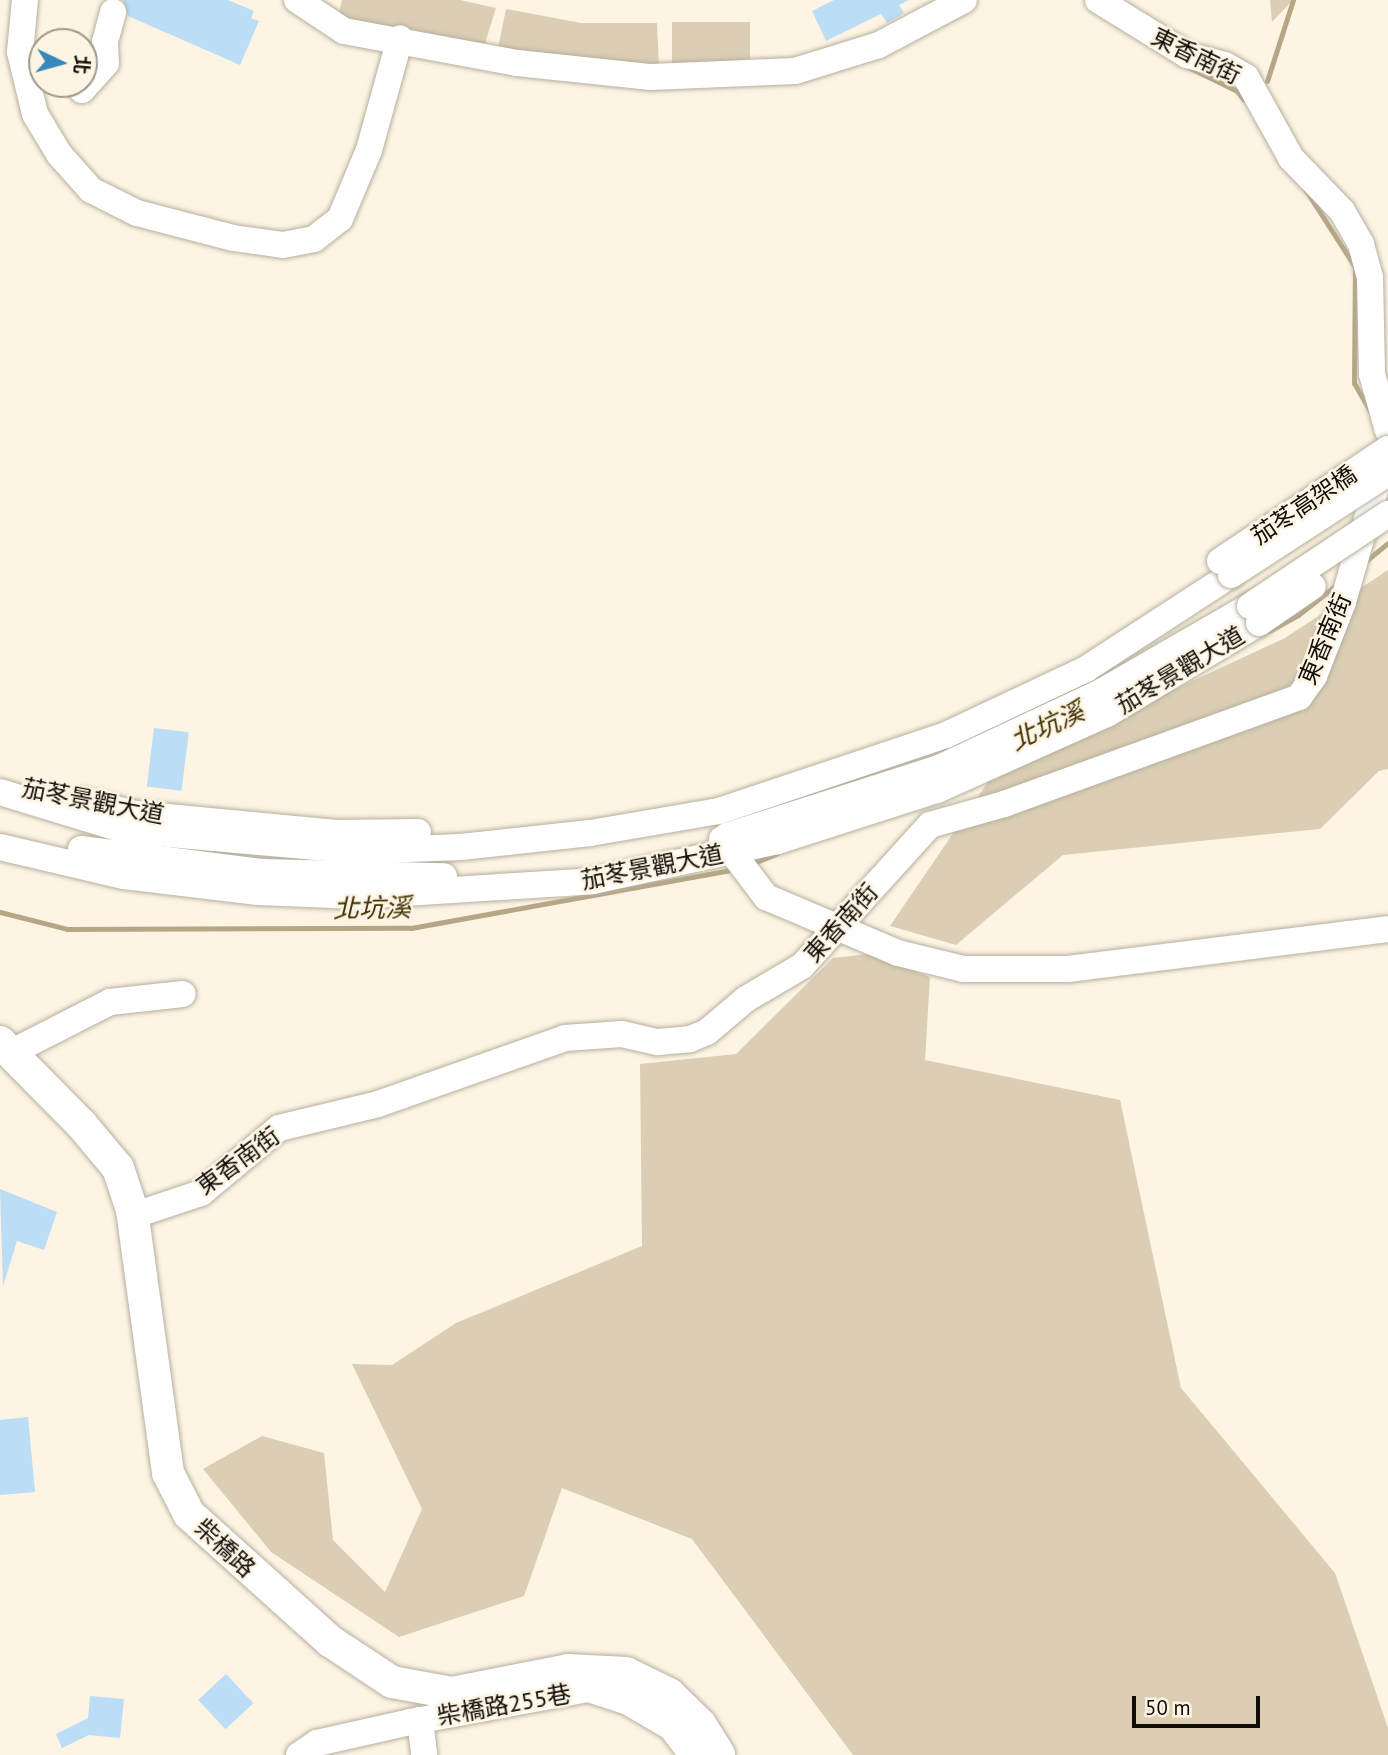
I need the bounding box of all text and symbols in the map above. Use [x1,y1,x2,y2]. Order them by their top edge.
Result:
street label: 東香南街 [1147,22,1245,90]
north arrow [28,28,98,98]
text: 北 [69,54,95,75]
street label: 茄苳高架橋 [1246,460,1362,550]
street label: 東香南街 [1293,589,1357,689]
street label: 茄苳景觀大道 [1111,621,1249,719]
water label: 北坑溪 [1005,695,1089,757]
street label: 茄苳景觀大道 [20,773,166,829]
street label: 茄苳景觀大道 [579,839,725,895]
street label: 東香南街 [798,878,884,968]
water label: 北坑溪 [333,892,411,924]
street label: 東香南街 [191,1121,285,1201]
street label: 柴橋路 [189,1513,261,1583]
street label: 柴橋路255巷 [435,1679,573,1731]
scale bar [1136,1682,1264,1726]
text: 50 m [1145,1694,1191,1721]

